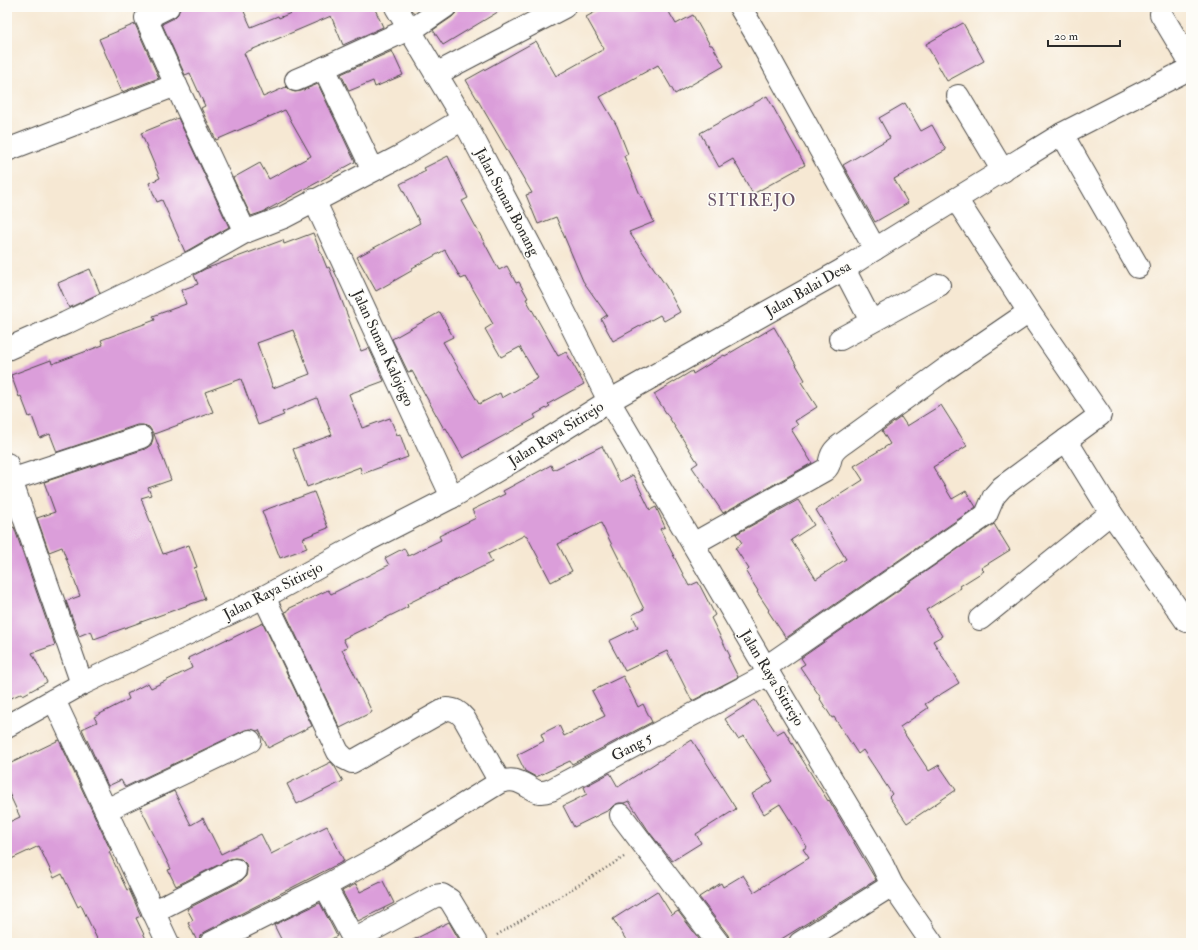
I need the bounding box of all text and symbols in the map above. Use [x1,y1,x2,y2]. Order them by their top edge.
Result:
scale bar [1048,22,1120,48]
text: 20 m [1054,29,1079,44]
street label: Jalan Sunan Bonang [469,144,544,260]
district label: SITIREJO [708,190,796,212]
street label: Jalan Balai Desa [761,256,855,323]
street label: Jalan Sunan Kalojogo [346,286,418,410]
street label: Jalan Raya Sitirejo [504,397,608,472]
street label: Jalan Raya Sitirejo [219,558,326,626]
street label: Jalan Raya Sitirejo [734,626,808,730]
street label: Gang 5 [608,728,656,766]

